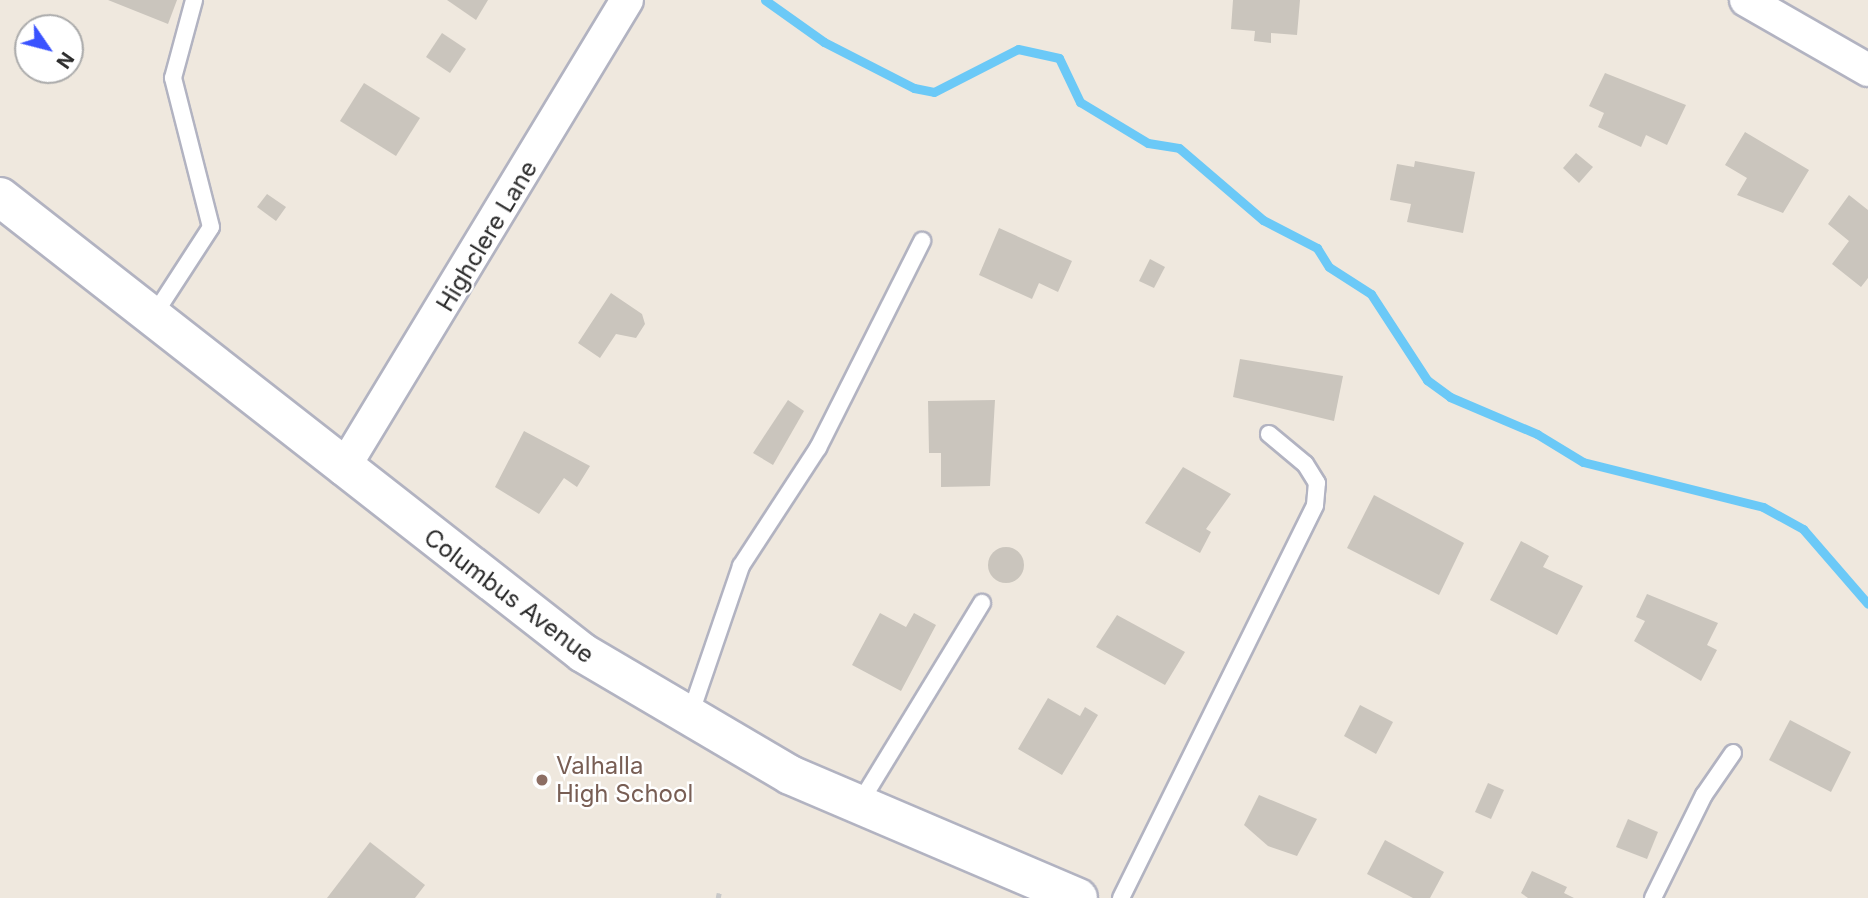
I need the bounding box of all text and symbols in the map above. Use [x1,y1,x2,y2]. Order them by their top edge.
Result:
north arrow [14,14,84,84]
text: N [51,48,79,73]
street label: Highclere Lane [431,155,543,317]
street label: Columbus Avenue [418,523,600,669]
place label: Valhalla High School [556,752,693,808]
marker: Valhalla High School [534,772,550,788]

